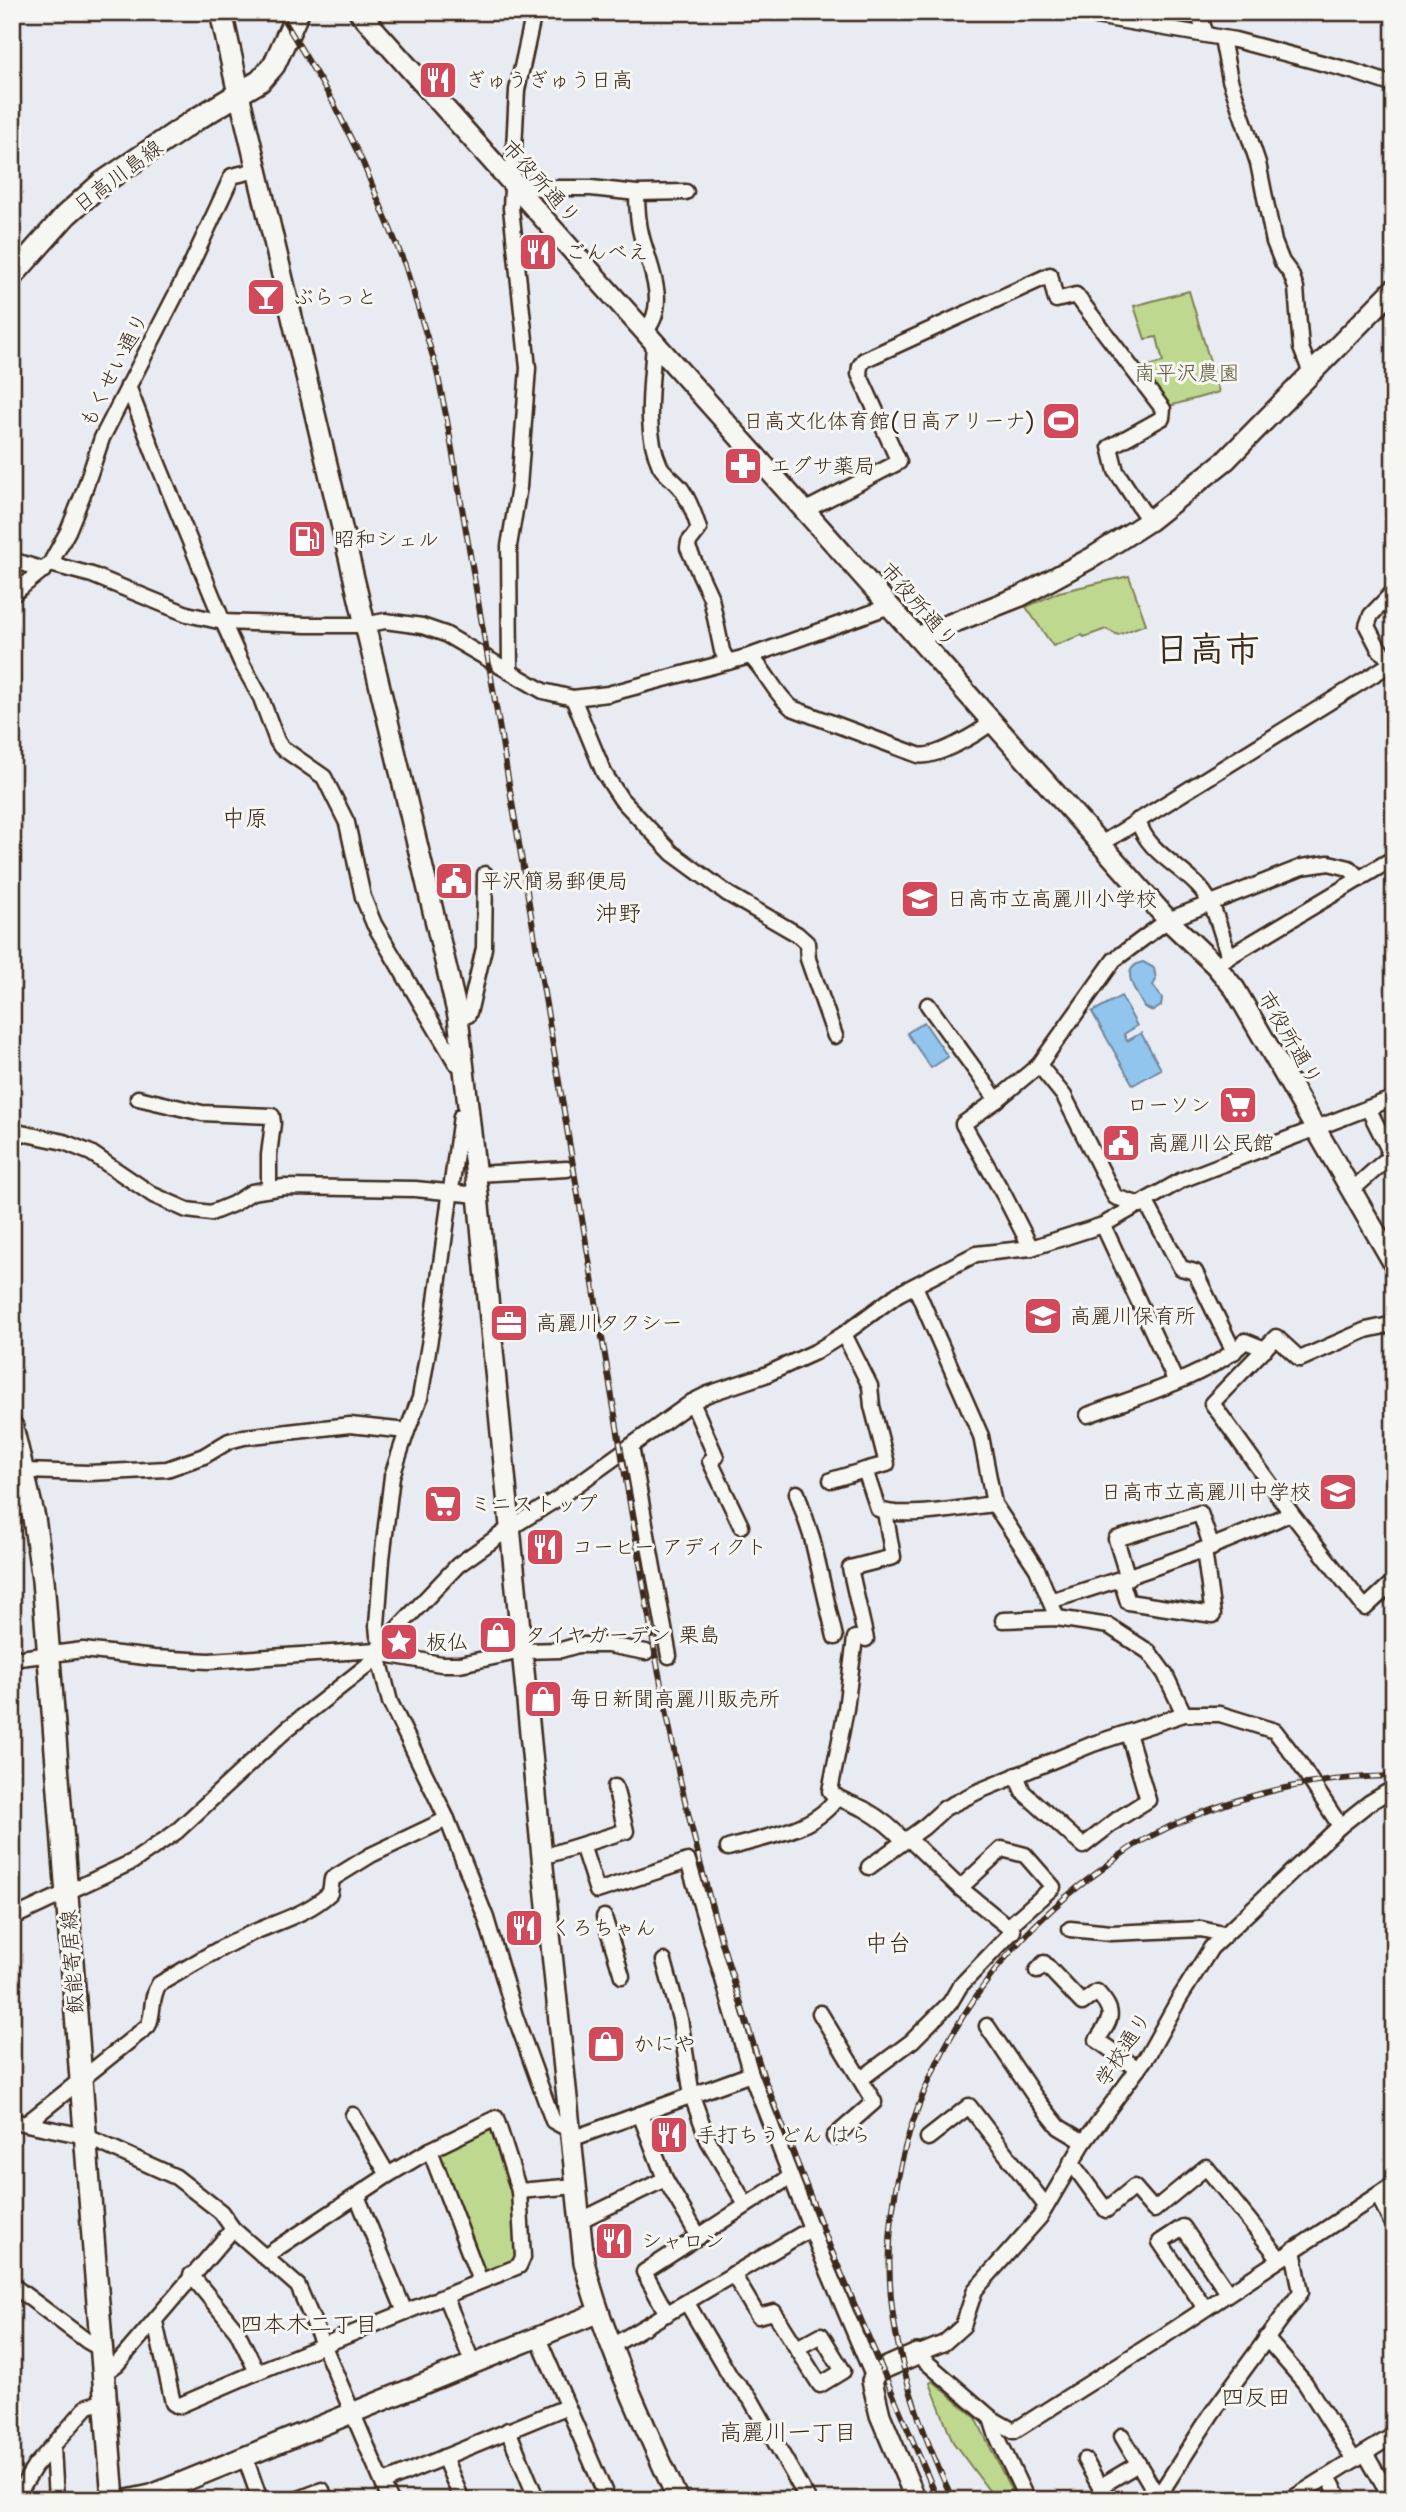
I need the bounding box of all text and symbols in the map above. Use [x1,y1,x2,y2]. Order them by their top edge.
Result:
restaurant icon: ぎゅうぎゅう日高 [417,59,459,101]
place label: ぎゅうぎゅう日高 [465,66,633,94]
street label: 日高川島線 [68,133,168,219]
street label: 市役所通り [495,134,587,230]
restaurant icon: ごんべえ [517,231,559,273]
place label: ごんべえ [565,238,649,266]
bar icon: ぶらっと [245,276,287,318]
place label: ぶらっと [293,283,377,311]
street label: もくせい通り [73,308,155,432]
park label: 南平沢農園 [1135,359,1240,387]
sports icon: 日高文化体育館(日高アリーナ) [1040,400,1082,442]
place label: 日高文化体育館(日高アリーナ) [743,407,1034,435]
pharmacy icon: エグサ薬局 [722,445,764,487]
place label: エグサ薬局 [770,452,875,480]
fuel station icon: 昭和シェル [286,518,328,560]
place label: 昭和シェル [334,525,439,553]
street label: 市役所通り [874,556,964,654]
district label: 日高市 [1154,625,1260,672]
district label: 中原 [222,803,268,833]
public building icon: 平沢簡易郵便局 [433,860,475,902]
place label: 平沢簡易郵便局 [481,867,628,895]
school or university icon: 日高市立高麗川小学校 [899,878,941,920]
place label: 日高市立高麗川小学校 [947,885,1157,913]
district label: 沖野 [595,898,641,928]
street label: 市役所通り [1252,986,1328,1090]
supermarket icon: ローソン [1217,1084,1259,1126]
place label: ローソン [1127,1091,1211,1119]
public building icon: 高麗川公民館 [1100,1122,1142,1164]
place label: 高麗川公民館 [1148,1129,1274,1157]
school or university icon: 高麗川保育所 [1022,1295,1064,1337]
office icon: 高麗川タクシー [488,1302,530,1344]
place label: 高麗川保育所 [1070,1302,1196,1330]
place label: 高麗川タクシー [536,1309,683,1337]
school or university icon: 日高市立高麗川中学校 [1317,1471,1359,1513]
place label: 日高市立高麗川中学校 [1101,1478,1311,1506]
supermarket icon: ミニストップ [422,1483,464,1525]
place label: ミニストップ [470,1490,598,1518]
restaurant icon: コーヒー アディクト [524,1526,566,1568]
place label: コーヒー アディクト [572,1533,767,1561]
shop icon: タイヤガーデン 栗島 [477,1614,519,1656]
place icon: 板仏 [378,1621,420,1663]
place label: タイヤガーデン 栗島 [525,1621,720,1649]
place label: 板仏 [426,1628,468,1656]
shop icon: 毎日新聞高麗川販売所 [522,1678,564,1720]
place label: 毎日新聞高麗川販売所 [570,1685,780,1713]
restaurant icon: くろちゃん [503,1907,545,1949]
street label: 飯能寄居線 [54,1909,90,2015]
place label: くろちゃん [551,1914,656,1942]
district label: 中台 [865,1928,911,1958]
street label: 学校通り [1088,2006,1158,2092]
shop icon: かにや [585,2023,627,2065]
place label: かにや [633,2030,696,2058]
restaurant icon: 手打ちうどん はら [648,2114,690,2156]
place label: 手打ちうどん はら [696,2121,872,2149]
restaurant icon: シャロン [593,2220,635,2262]
place label: シャロン [641,2227,725,2255]
district label: 四本木二丁目 [240,2309,378,2339]
district label: 四反田 [1222,2382,1291,2412]
district label: 高麗川一丁目 [719,2417,857,2447]

